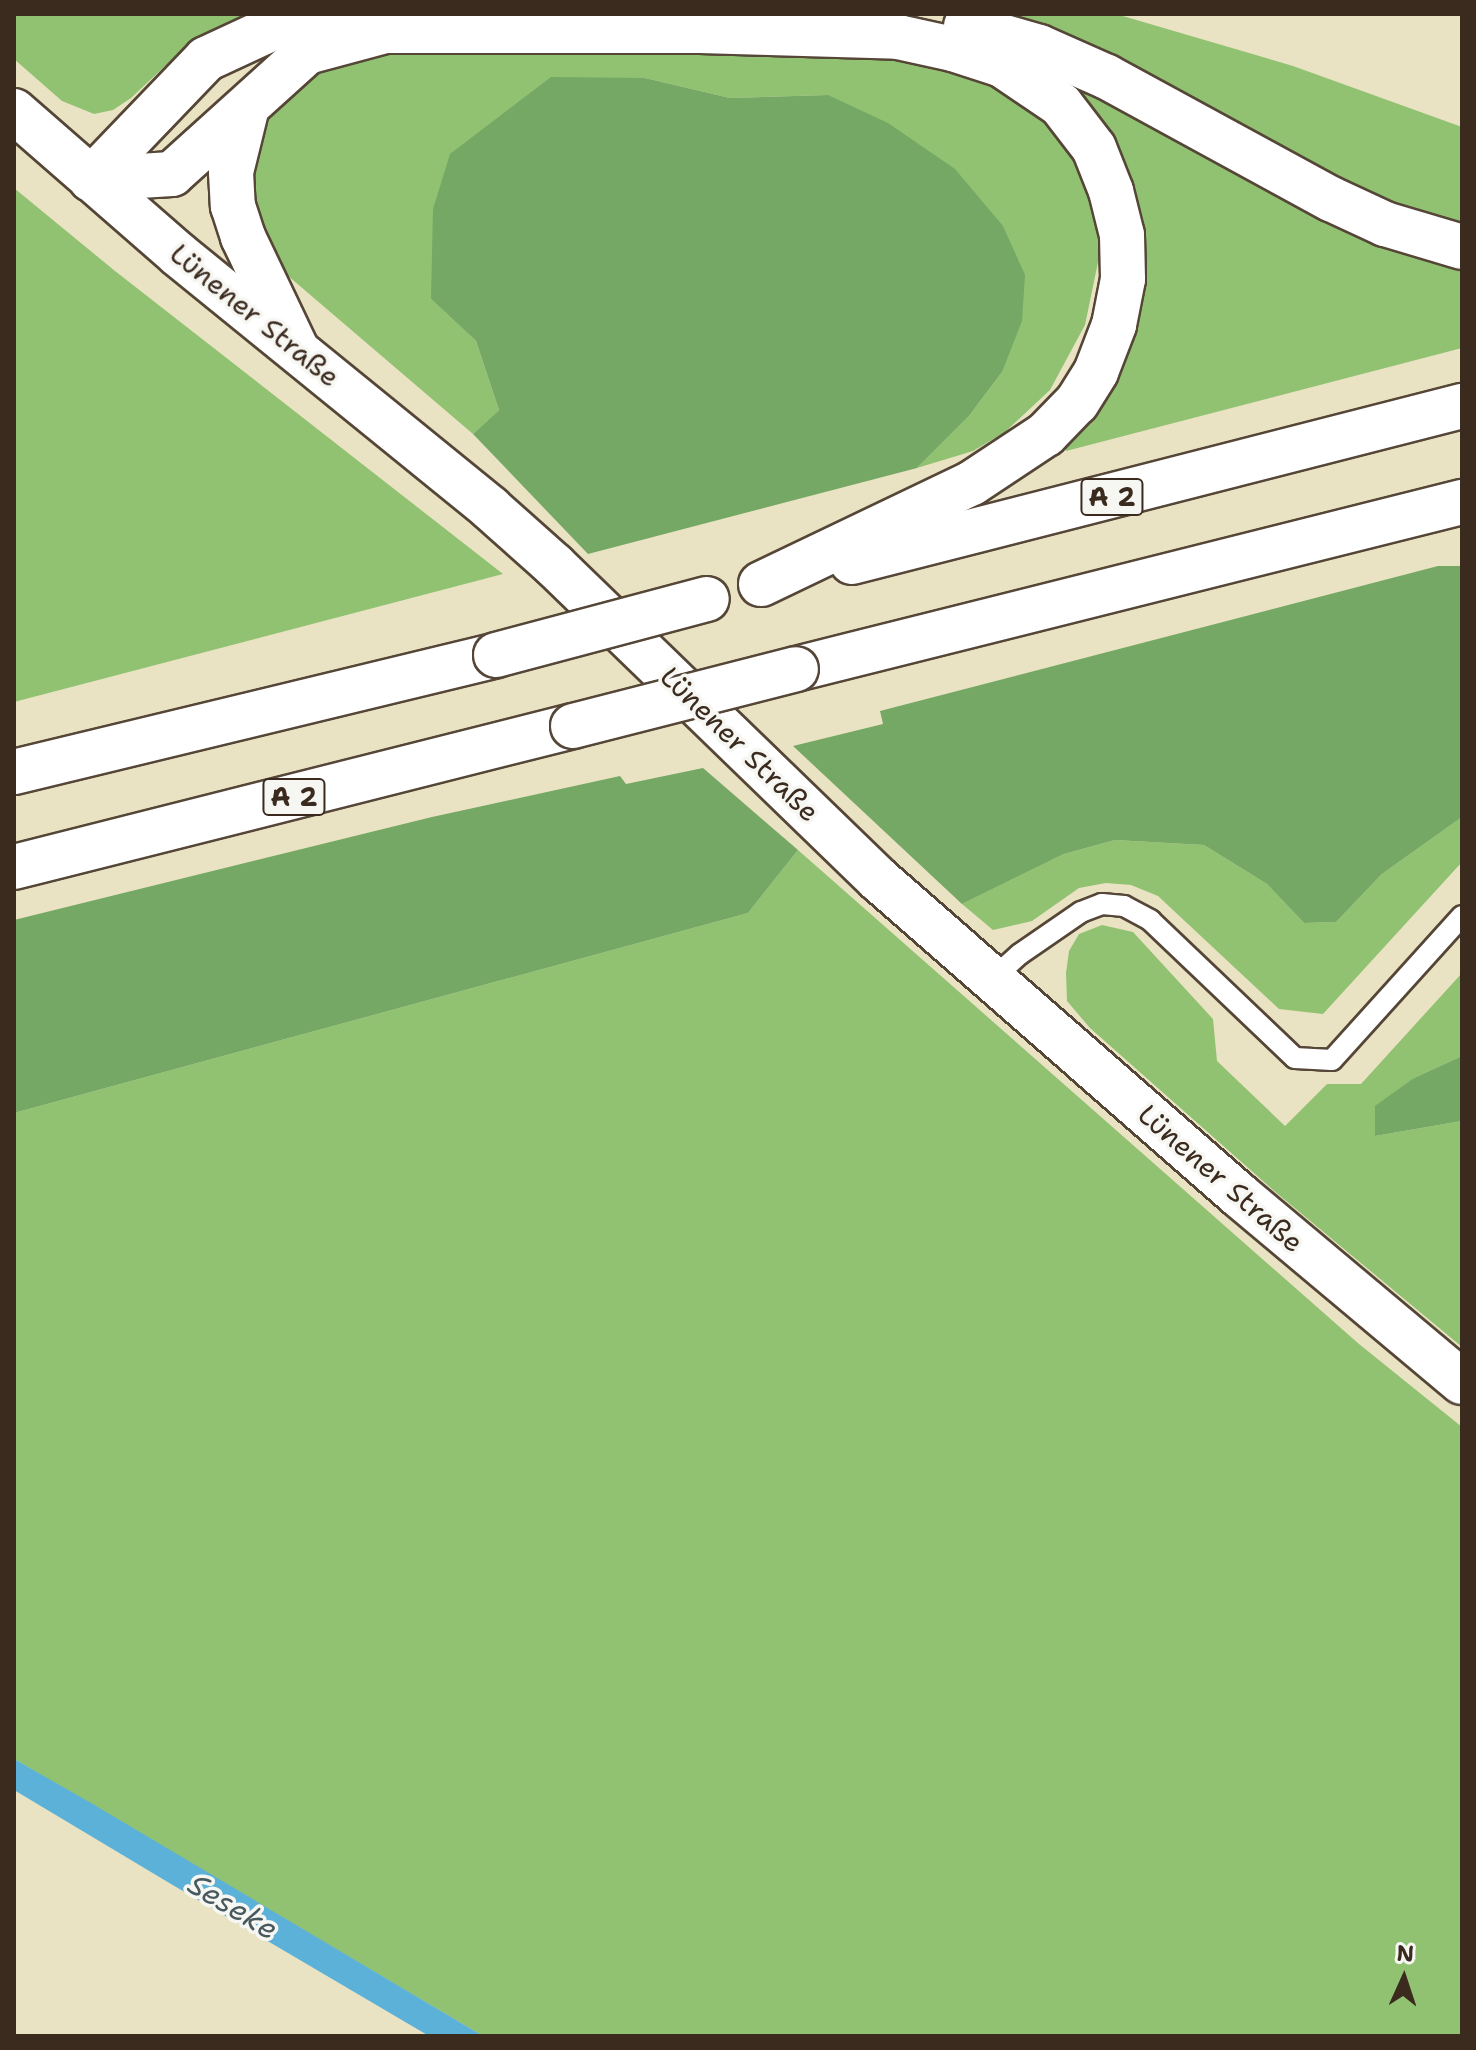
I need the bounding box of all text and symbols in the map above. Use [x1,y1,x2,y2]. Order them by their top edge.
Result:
street label: Lünener Straße [164,236,346,394]
road number: A 2 [1080,475,1144,519]
street label: Lünener Straße [653,660,827,828]
road number: A 2 [262,775,326,819]
street label: Lünener Straße [1131,1097,1311,1259]
water label: Seseke [182,1866,284,1948]
north arrow [1364,1938,1444,2018]
text: N [1396,1939,1415,1968]

